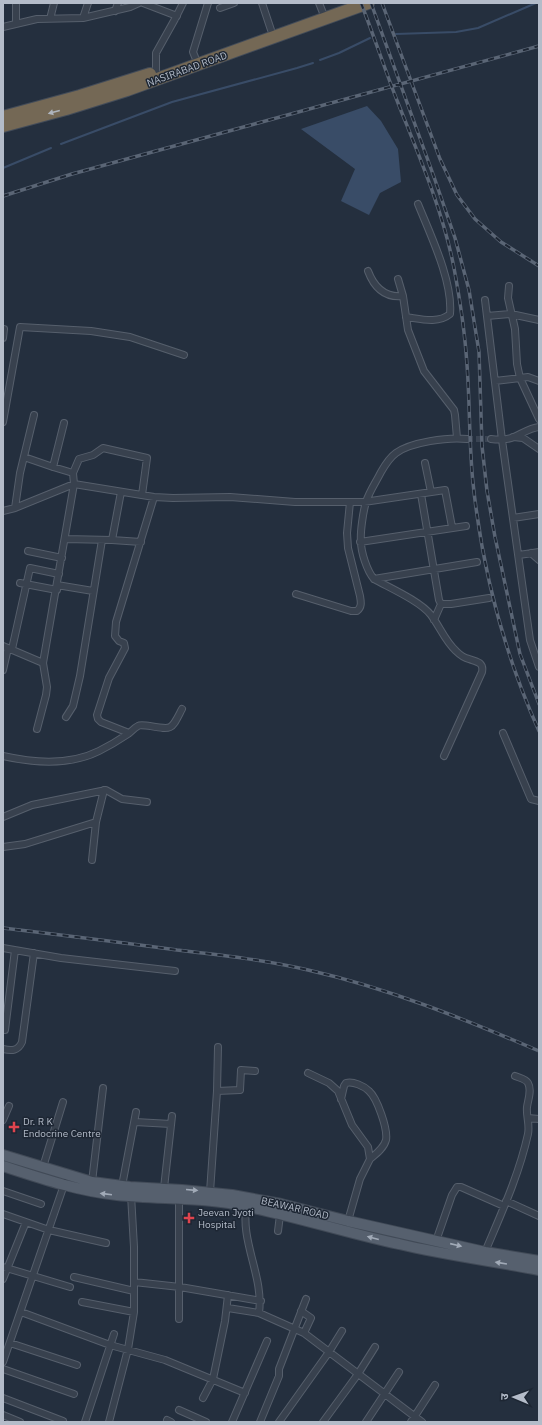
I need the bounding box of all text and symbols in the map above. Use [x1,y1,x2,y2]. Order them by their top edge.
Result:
street label: NASIRABAD ROAD [145,48,229,90]
one-way arrow [48,110,60,116]
place label: Dr. R K Endocrine Centre [23,1115,101,1140]
marker: Dr. R K Endocrine Centre [8,1121,20,1133]
one-way arrow [186,1187,198,1194]
one-way arrow [100,1191,112,1197]
street label: BEAWAR ROAD [260,1194,330,1222]
place label: Jeevan Jyoti Hospital [198,1206,254,1231]
marker: Jeevan Jyoti Hospital [183,1212,195,1224]
one-way arrow [367,1234,379,1240]
one-way arrow [450,1243,462,1249]
one-way arrow [494,1260,507,1266]
north arrow [494,1377,534,1417]
text: उ [497,1393,511,1400]

